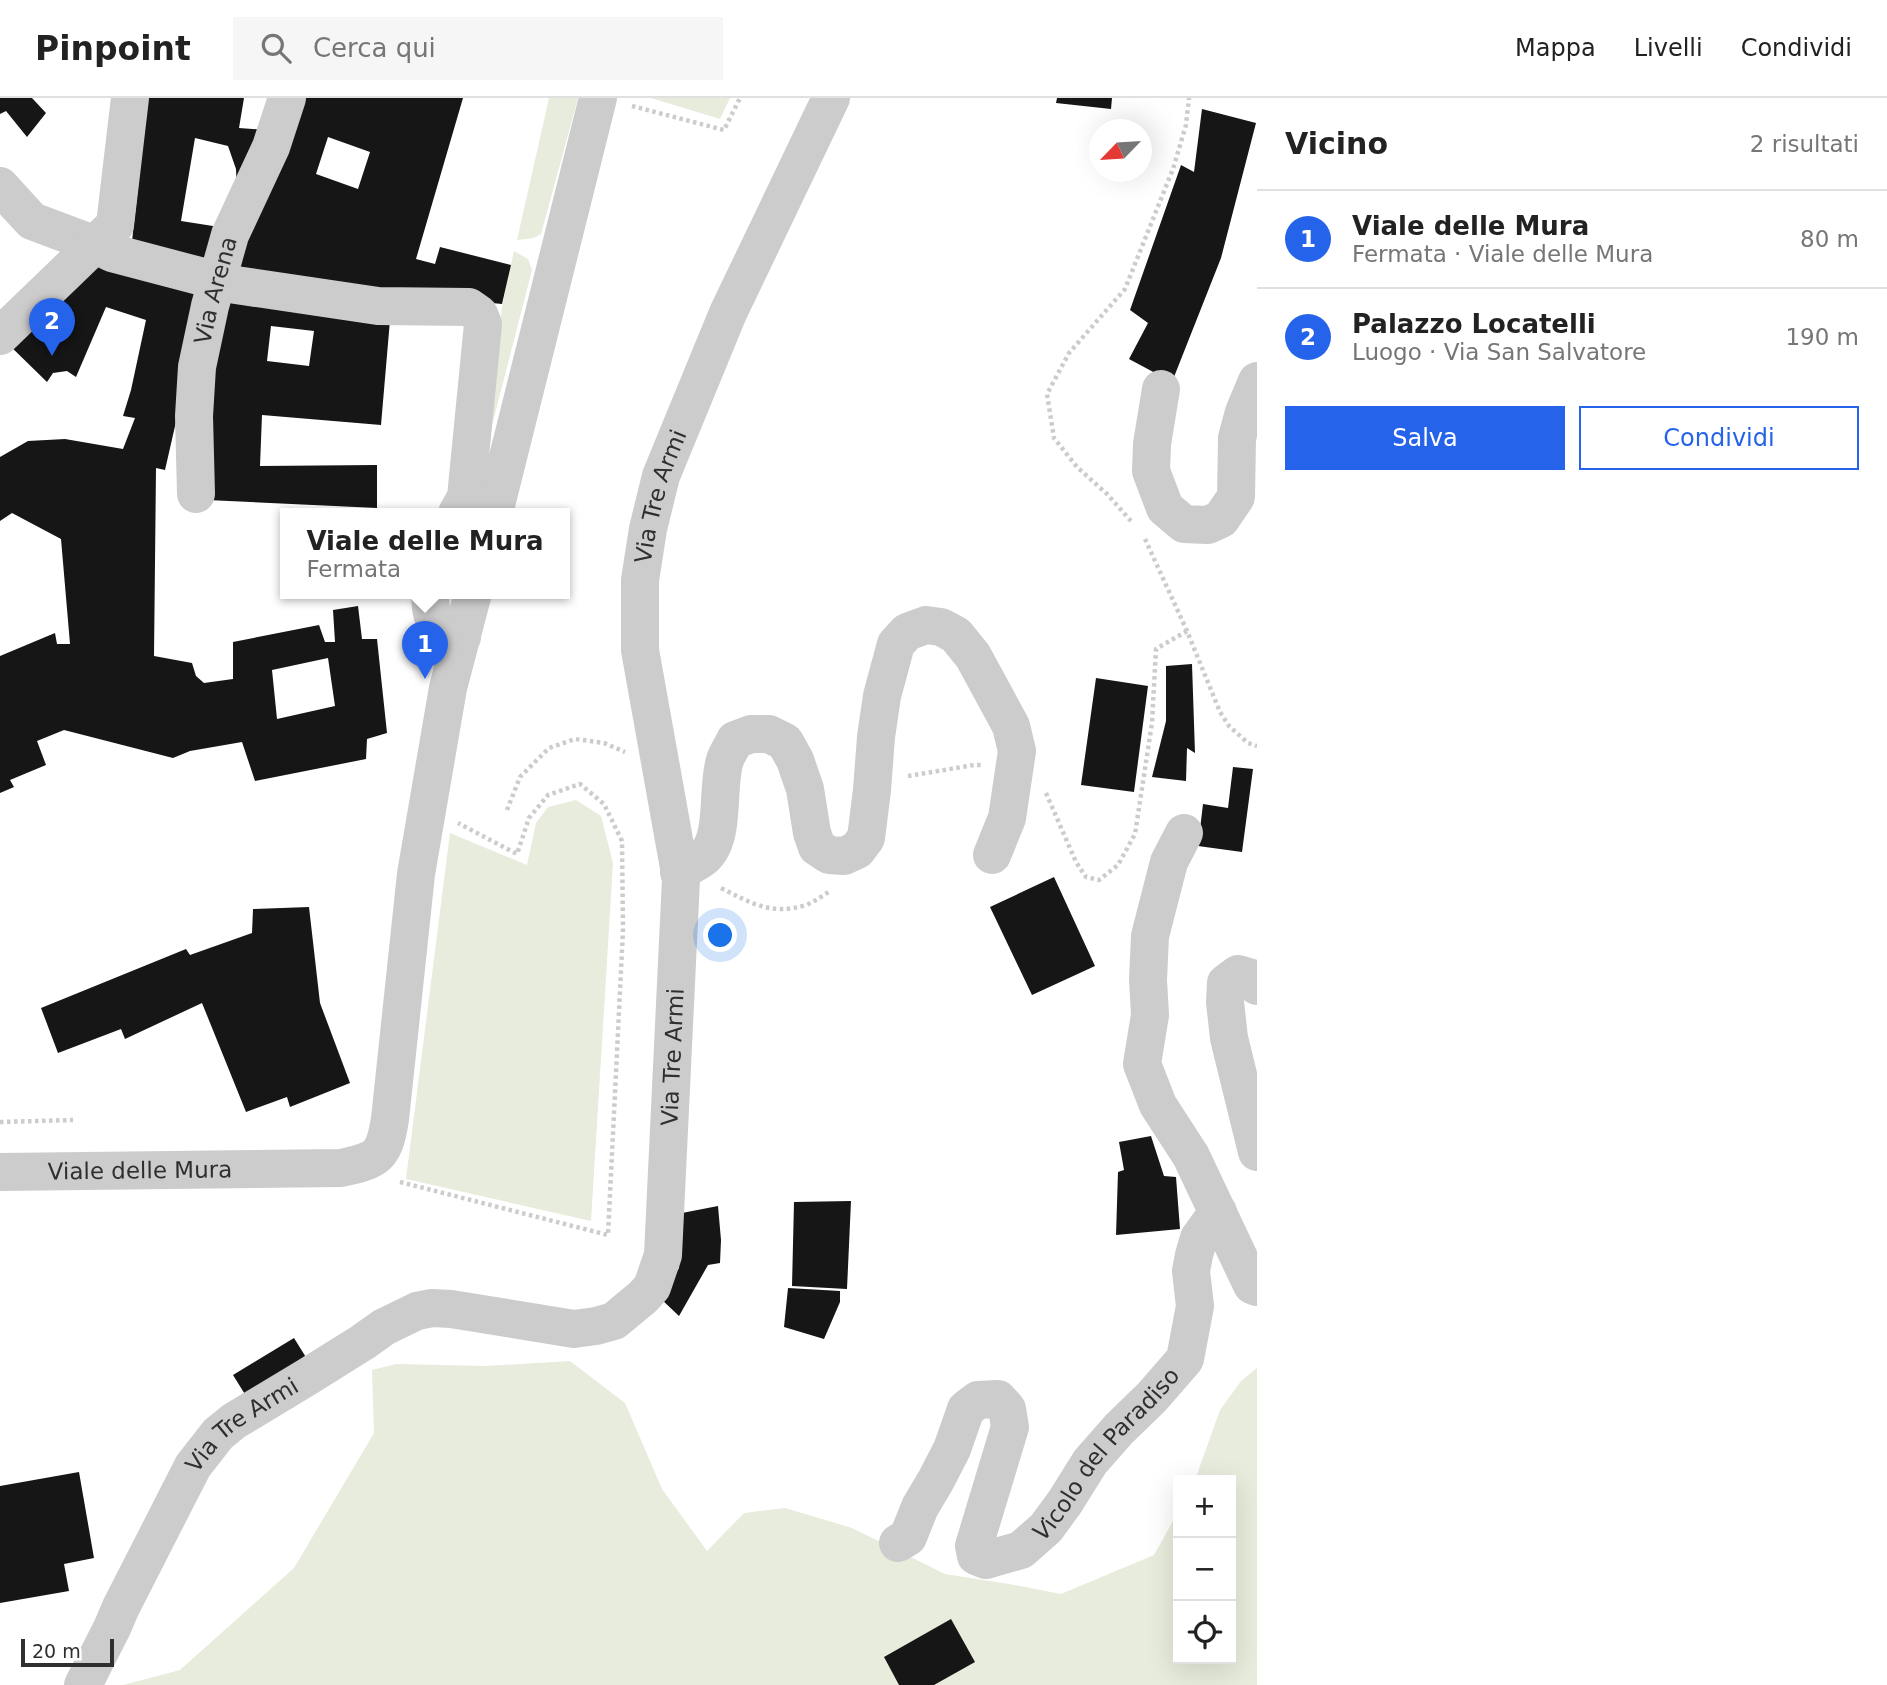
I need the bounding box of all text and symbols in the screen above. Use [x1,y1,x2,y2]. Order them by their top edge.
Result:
search box [233,17,723,80]
text: Pinpoint [35,29,191,68]
icon: search [257,29,295,67]
text: Cerca qui [313,33,436,63]
text: Mappa [1515,34,1596,62]
text: Livelli [1634,34,1703,62]
text: Condividi [1741,34,1852,62]
north arrow [1089,119,1152,182]
text: Vicino [1285,126,1388,161]
text: 2 risultati [1750,131,1859,157]
text: Viale delle Mura [1352,211,1589,241]
text: 1 [1300,226,1316,252]
text: 80 m [1800,226,1859,252]
street label: Via Arena [189,233,242,347]
text: Fermata · Viale delle Mura [1352,241,1653,267]
pin: 2 [29,298,75,356]
text: Palazzo Locatelli [1352,309,1596,339]
text: 2 [1300,324,1316,350]
text: 190 m [1785,324,1859,350]
text: Luogo · Via San Salvatore [1352,339,1646,365]
button: Salva [1285,406,1565,470]
button: Condividi [1579,406,1859,470]
street label: Via Tre Armi [630,426,692,565]
popup [280,508,570,599]
text: Viale delle Mura [306,526,544,556]
text: Fermata [306,556,401,582]
pin: 1 [402,621,448,679]
your location [703,918,737,952]
street label: Via Tre Armi [656,988,689,1126]
street label: Viale delle Mura [48,1156,232,1184]
street label: Vicolo del Paradiso [1028,1362,1184,1546]
street label: Via Tre Armi [180,1372,303,1477]
map controls [1173,1475,1236,1664]
button: + [1173,1475,1236,1538]
button: − [1173,1538,1236,1601]
button: locate [1173,1601,1236,1664]
scale bar [21,1636,114,1668]
text: 20 m [32,1640,81,1662]

